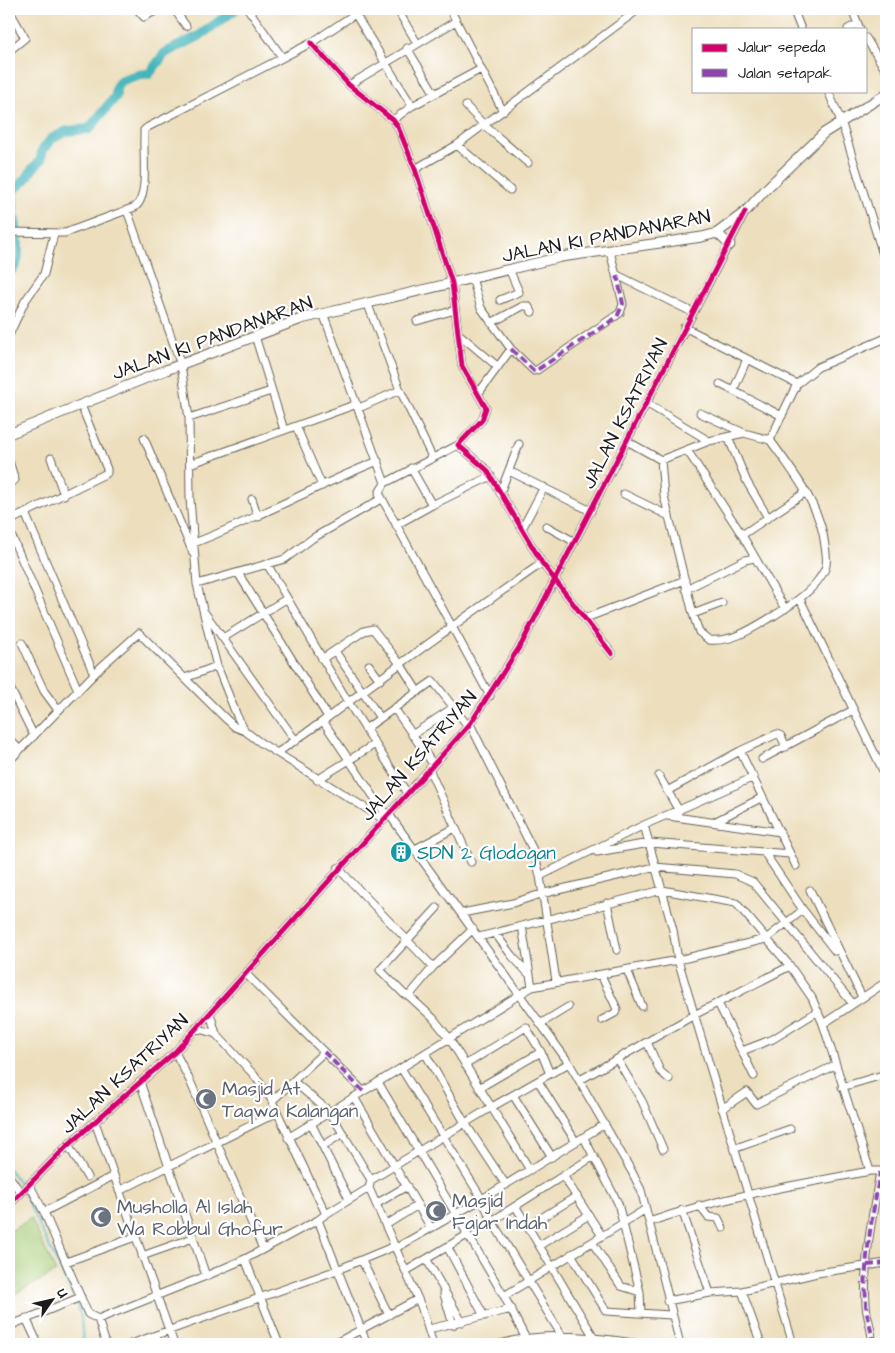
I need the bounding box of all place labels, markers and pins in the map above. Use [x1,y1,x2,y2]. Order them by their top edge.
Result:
building icon: SDN 2 Glodogan [389,840,413,864]
place label: SDN 2 Glodogan [417,840,556,868]
place label: Masjid At Taqwa Kalangan [222,1076,358,1126]
mosque icon: Masjid At Taqwa Kalangan [194,1087,218,1111]
place label: Masjid Fajar Indah [452,1188,548,1237]
place label: Musholla Al Islah Wa Robbul Ghofur [117,1194,283,1243]
mosque icon: Masjid Fajar Indah [424,1199,448,1223]
mosque icon: Musholla Al Islah Wa Robbul Ghofur [89,1205,113,1229]

